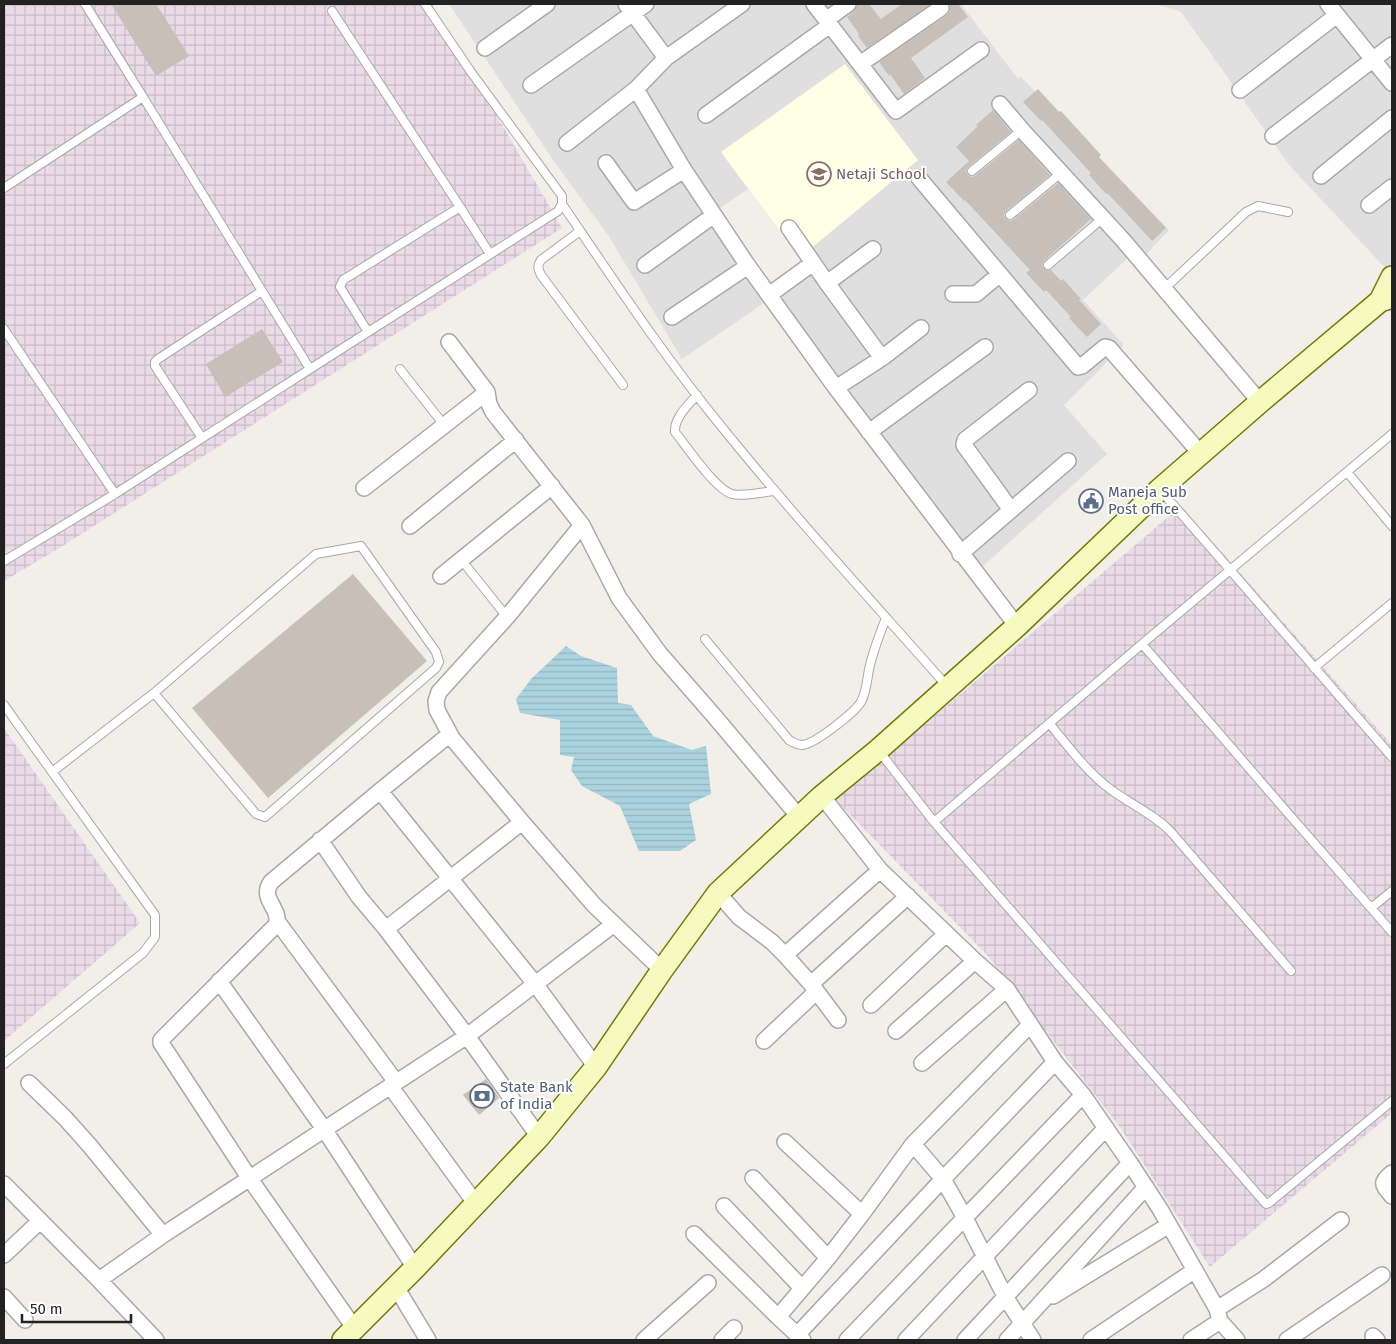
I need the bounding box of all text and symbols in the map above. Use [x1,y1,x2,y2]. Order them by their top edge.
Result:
school or university icon: Netaji School [806,161,832,187]
place label: Netaji School [836,165,927,183]
place label: Maneja Sub Post office [1108,483,1187,518]
public building icon: Maneja Sub Post office [1078,488,1104,514]
place label: State Bank of India [500,1078,573,1113]
bank icon: State Bank of India [469,1083,495,1109]
scale bar [22,1292,131,1324]
text: 50 m [30,1300,63,1318]

